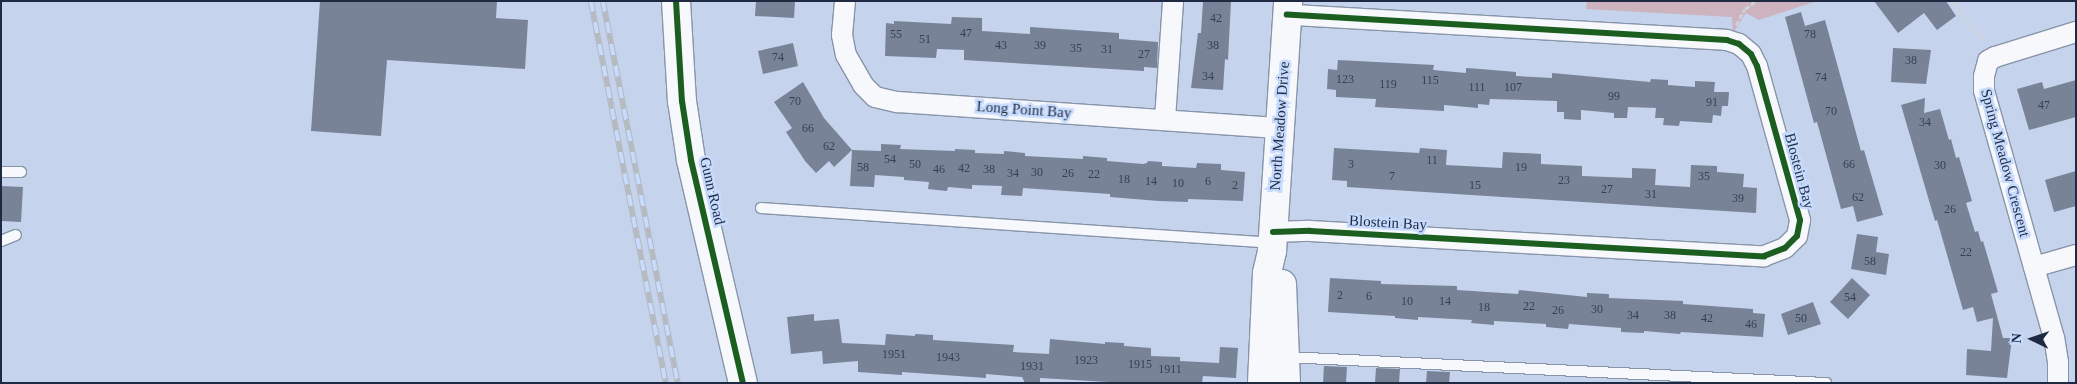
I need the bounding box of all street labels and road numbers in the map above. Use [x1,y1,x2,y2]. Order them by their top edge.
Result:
street label: North Meadow Drive [1267,61,1293,191]
street label: Spring Meadow Crescent [1977,87,2033,239]
street label: Long Point Bay [976,98,1072,122]
street label: Blostein Bay [1780,131,1818,211]
street label: Gunn Road [695,155,729,227]
street label: Blostein Bay [1349,212,1427,234]

